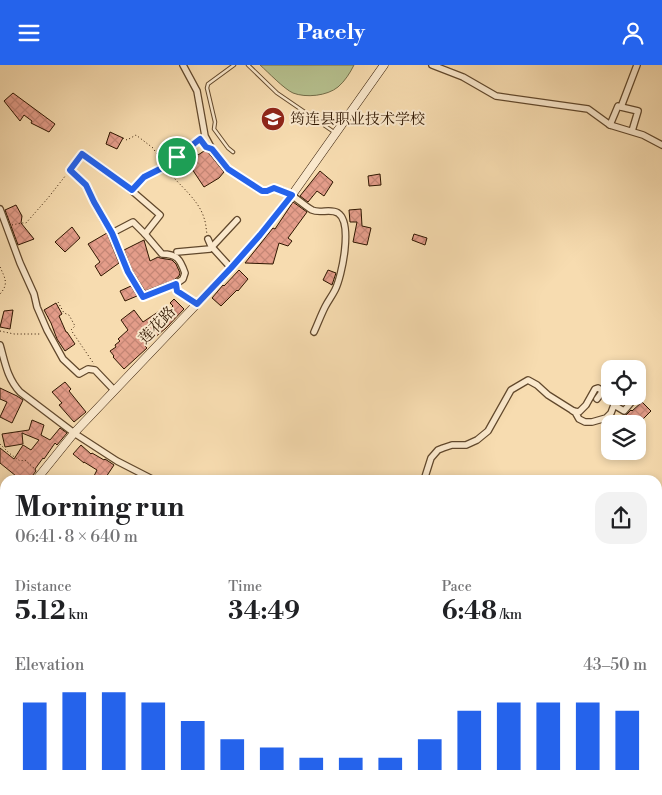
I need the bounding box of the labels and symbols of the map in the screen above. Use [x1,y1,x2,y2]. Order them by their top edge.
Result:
school or university icon: 筠连县职业技术学校 [260,106,286,132]
place label: 筠连县职业技术学校 [290,110,425,129]
pin [156,136,198,178]
street label: 莲花路 [135,303,180,348]

